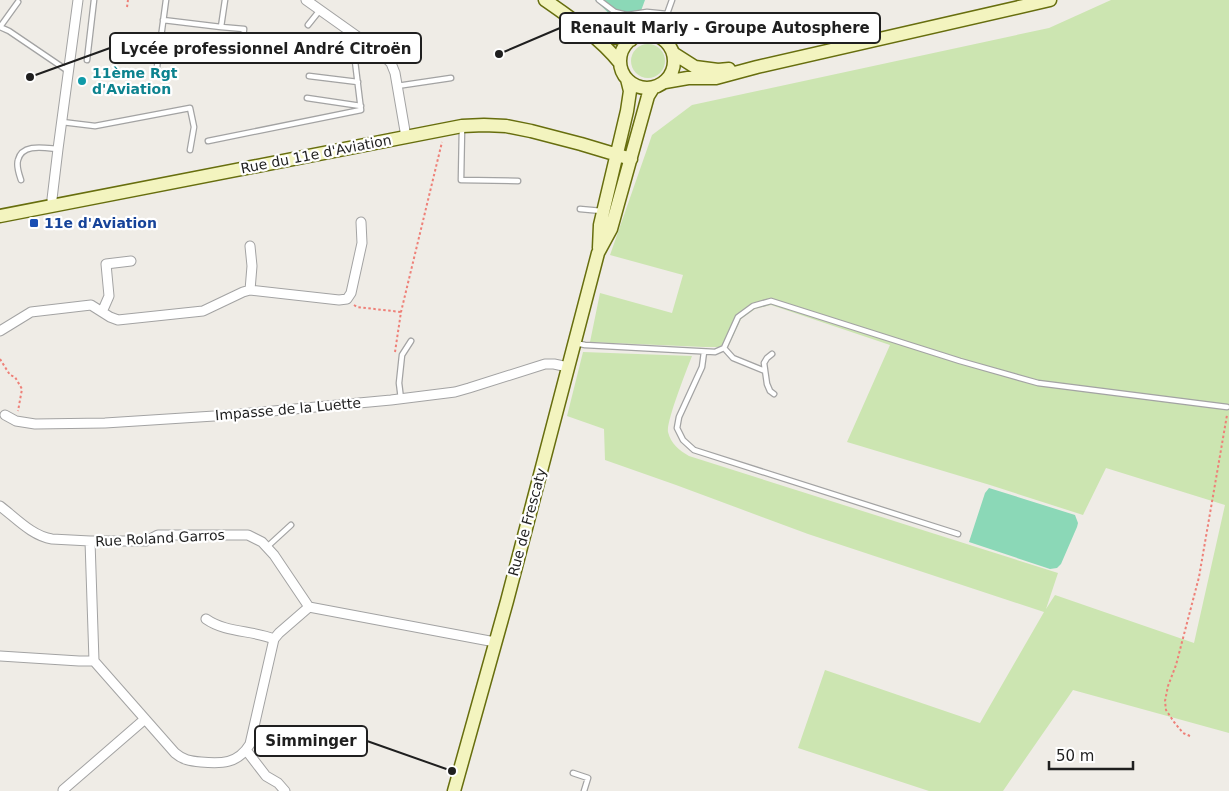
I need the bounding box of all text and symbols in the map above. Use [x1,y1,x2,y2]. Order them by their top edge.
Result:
callout: Renault Marly - Groupe Autosphere [560,13,880,43]
text: Renault Marly - Groupe Autosphere [570,19,870,37]
callout: Lycée professionnel André Citroën [110,33,421,63]
text: Lycée professionnel André Citroën [121,40,411,58]
place label: 11ème Rgt d'Aviation [92,65,178,97]
marker: 11ème Rgt d'Aviation [76,75,88,87]
street label: Rue du 11e d'Aviation [239,132,393,176]
place label: 11e d'Aviation [44,215,157,231]
marker: 11e d'Aviation [28,217,40,229]
street label: Impasse de la Luette [214,395,362,423]
street label: Rue de Frescaty [505,466,549,578]
street label: Rue Roland Garros [95,527,225,549]
callout: Simminger [255,726,367,756]
text: Simminger [265,732,357,750]
scale bar [1049,738,1133,770]
text: 50 m [1056,747,1094,765]

